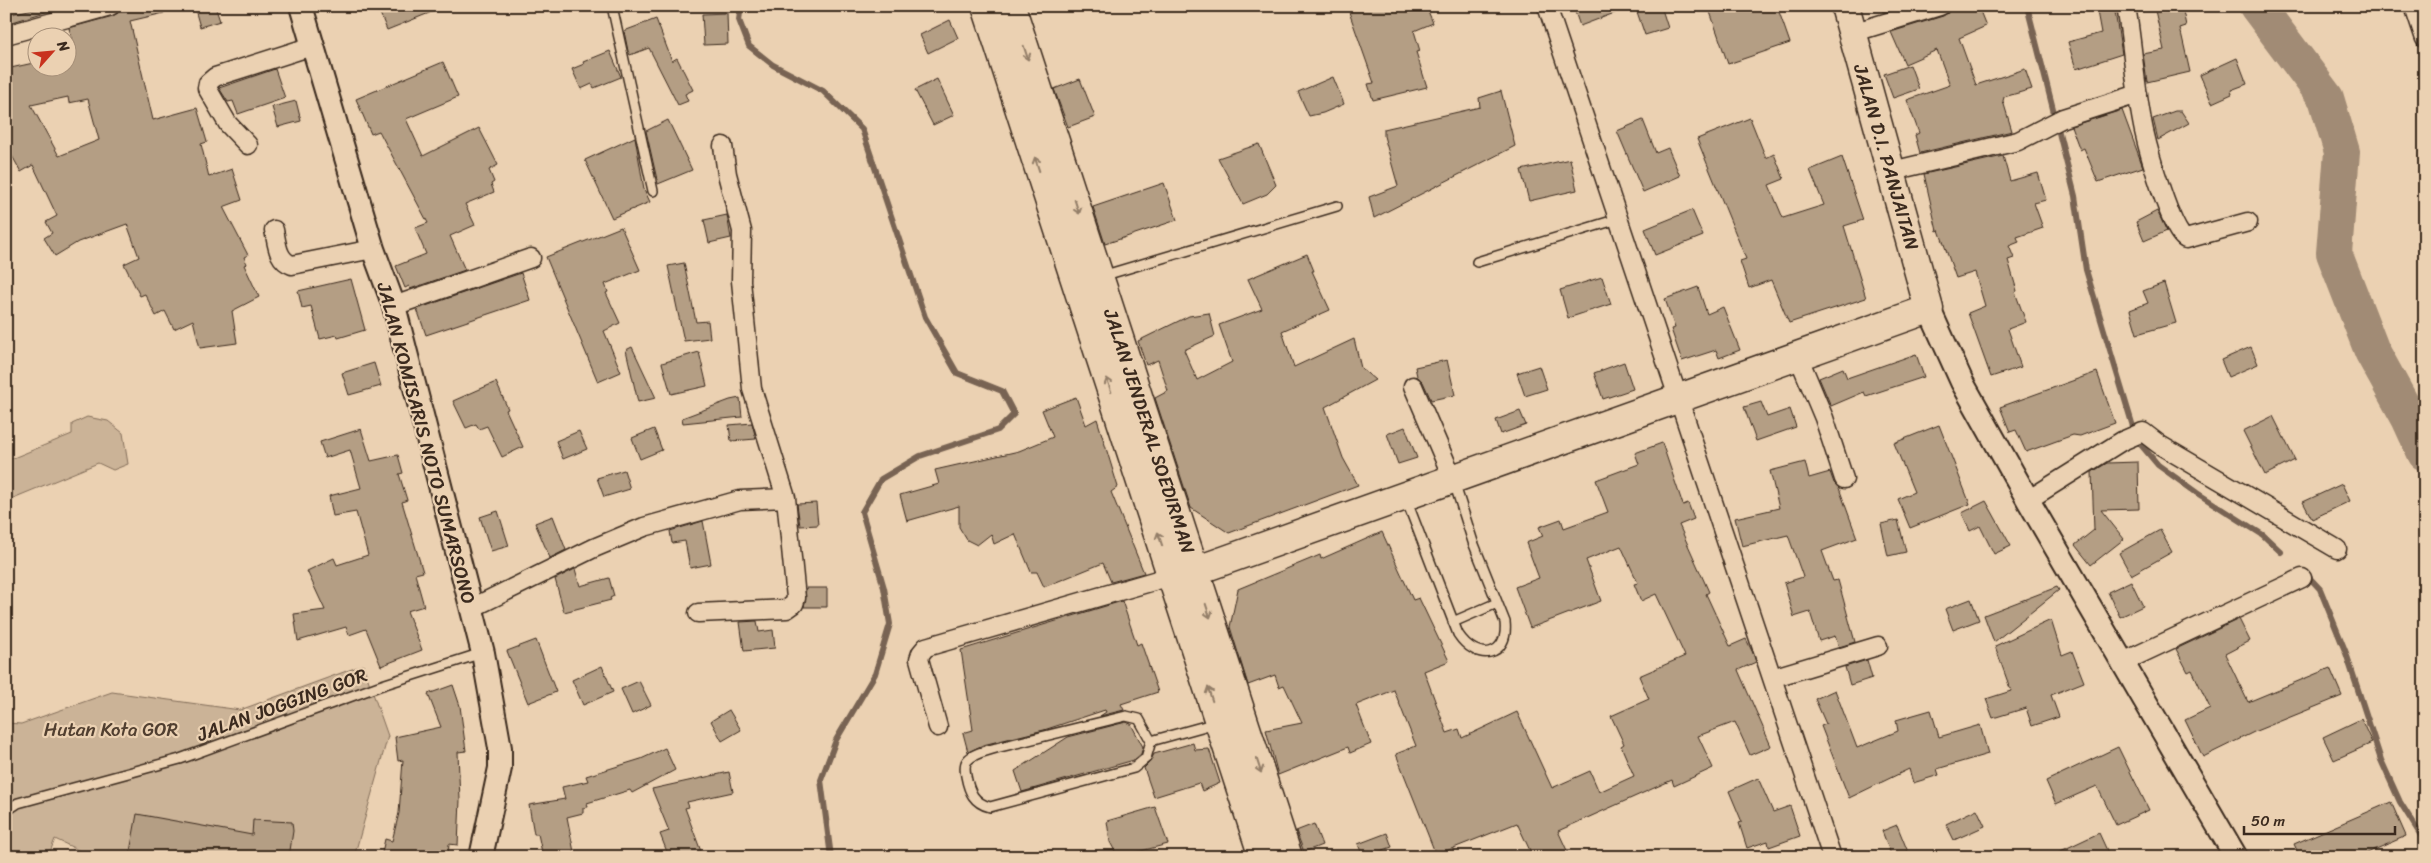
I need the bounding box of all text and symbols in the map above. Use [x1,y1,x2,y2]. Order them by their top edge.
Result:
north arrow [28,28,78,78]
text: N [49,35,77,57]
one-way arrow [1022,44,1032,60]
street label: JALAN D.I. PANJAITAN [1844,59,1929,254]
one-way arrow [1032,156,1042,172]
one-way arrow [1073,199,1082,214]
street label: JALAN KOMISARIS NOTO SUMARSONO [367,278,485,608]
street label: JALAN JENDERAL SOEDIRMAN [1094,303,1205,558]
one-way arrow [1104,377,1114,393]
one-way arrow [1154,532,1164,548]
one-way arrow [1204,603,1214,619]
street label: JALAN JOGGING GOR [192,658,372,751]
one-way arrow [1205,687,1214,702]
park label: Hutan Kota GOR [44,713,179,746]
one-way arrow [1254,757,1264,773]
scale bar [2244,803,2395,835]
text: 50 m [2251,808,2286,834]

